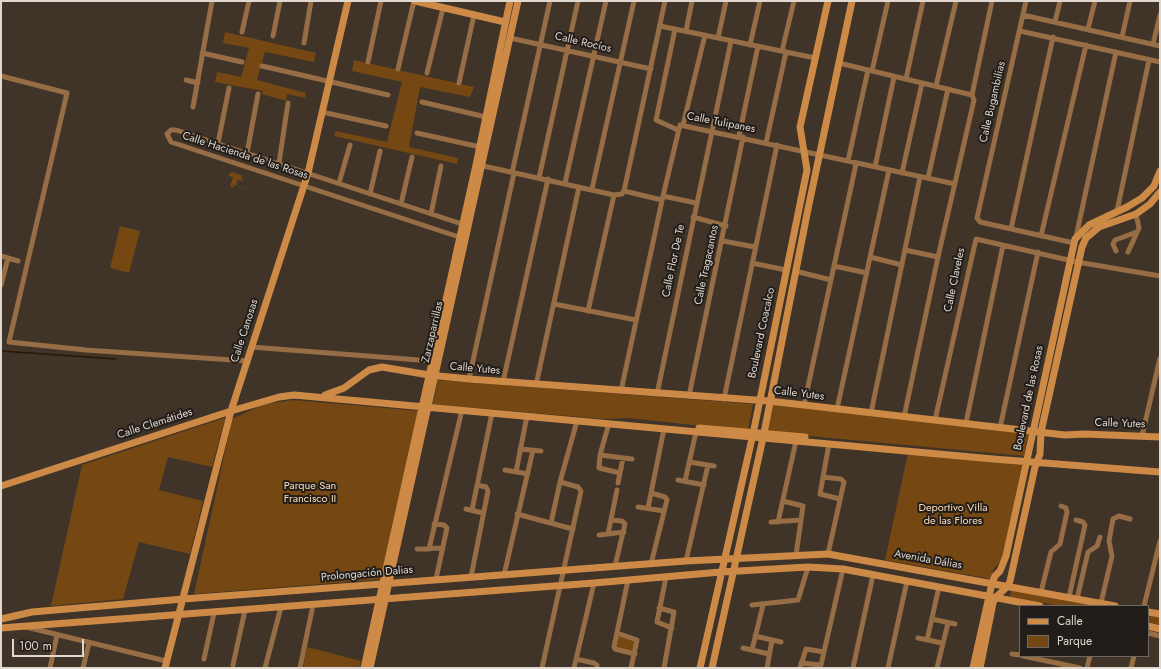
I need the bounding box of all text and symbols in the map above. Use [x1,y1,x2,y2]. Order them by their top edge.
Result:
street label: Calle Rocíos [553,30,613,56]
street label: Calle Bugambilias [977,60,1009,144]
street label: Calle Tulipanes [686,110,756,136]
street label: Calle Hacienda de las Rosas [180,129,310,183]
street label: Calle Flor De Te [660,223,688,299]
street label: Calle Tragacantos [692,224,722,306]
street label: Calle Claveles [942,247,968,313]
street label: Boulevard Coacalco [746,286,778,380]
street label: Calle Canosas [229,298,261,364]
street label: Zarzaparrillas [420,300,446,364]
street label: Boulevard de las Rosas [1011,345,1047,451]
street label: Calle Yutes [449,360,501,378]
street label: Calle Yutes [773,384,825,404]
street label: Calle Clemátides [116,406,194,442]
street label: Calle Yutes [1094,417,1146,431]
park label: Parque San Francisco II [284,479,336,505]
park label: Deportivo Villa de las Flores [918,501,988,527]
street label: Avenida Dálias [893,548,963,572]
street label: Prolongación Dalias [320,563,414,585]
legend [1019,605,1149,657]
text: Calle [1057,612,1083,630]
scale bar [14,631,86,657]
text: Parque [1057,632,1092,650]
text: 100 m [19,637,52,655]

